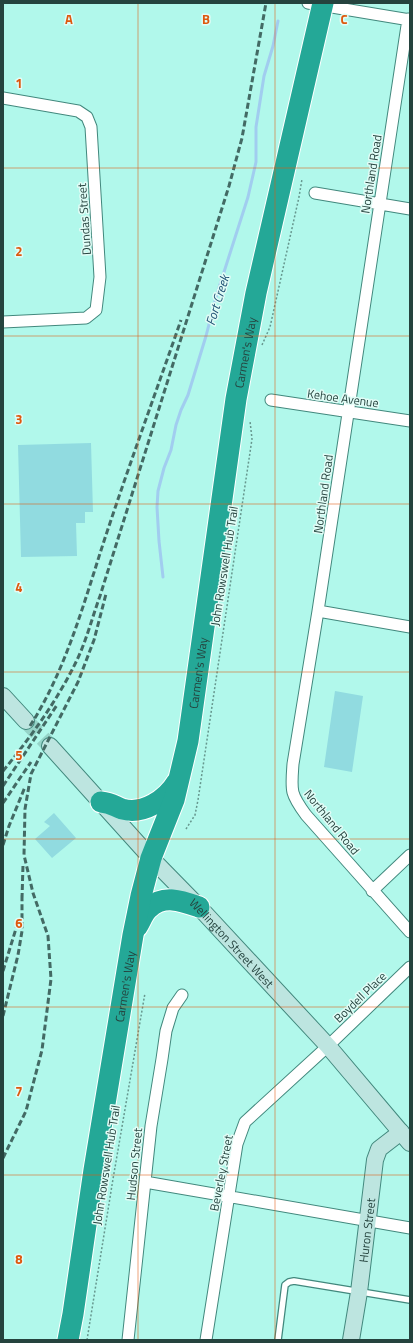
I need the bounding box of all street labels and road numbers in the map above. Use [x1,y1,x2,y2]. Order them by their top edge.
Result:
street label: Northland Road [355,133,387,215]
street label: Dundas Street [72,182,96,256]
street label: Carmen's Way [229,315,261,390]
street label: Kehoe Avenue [306,384,380,412]
street label: Northland Road [308,453,338,535]
street label: John Rowswell Hub Trail [205,505,243,627]
street label: Carmen's Way [183,636,212,710]
street label: Northland Road [300,785,364,859]
street label: Wellington Street West [185,893,279,992]
street label: Carmen's Way [109,949,140,1024]
street label: Boydell Place [329,967,391,1027]
street label: John Rowswell Hub Trail [87,1104,125,1226]
street label: Hudson Street [121,1126,147,1201]
street label: Beverley Street [204,1132,238,1213]
street label: Huron Street [353,1196,380,1263]

